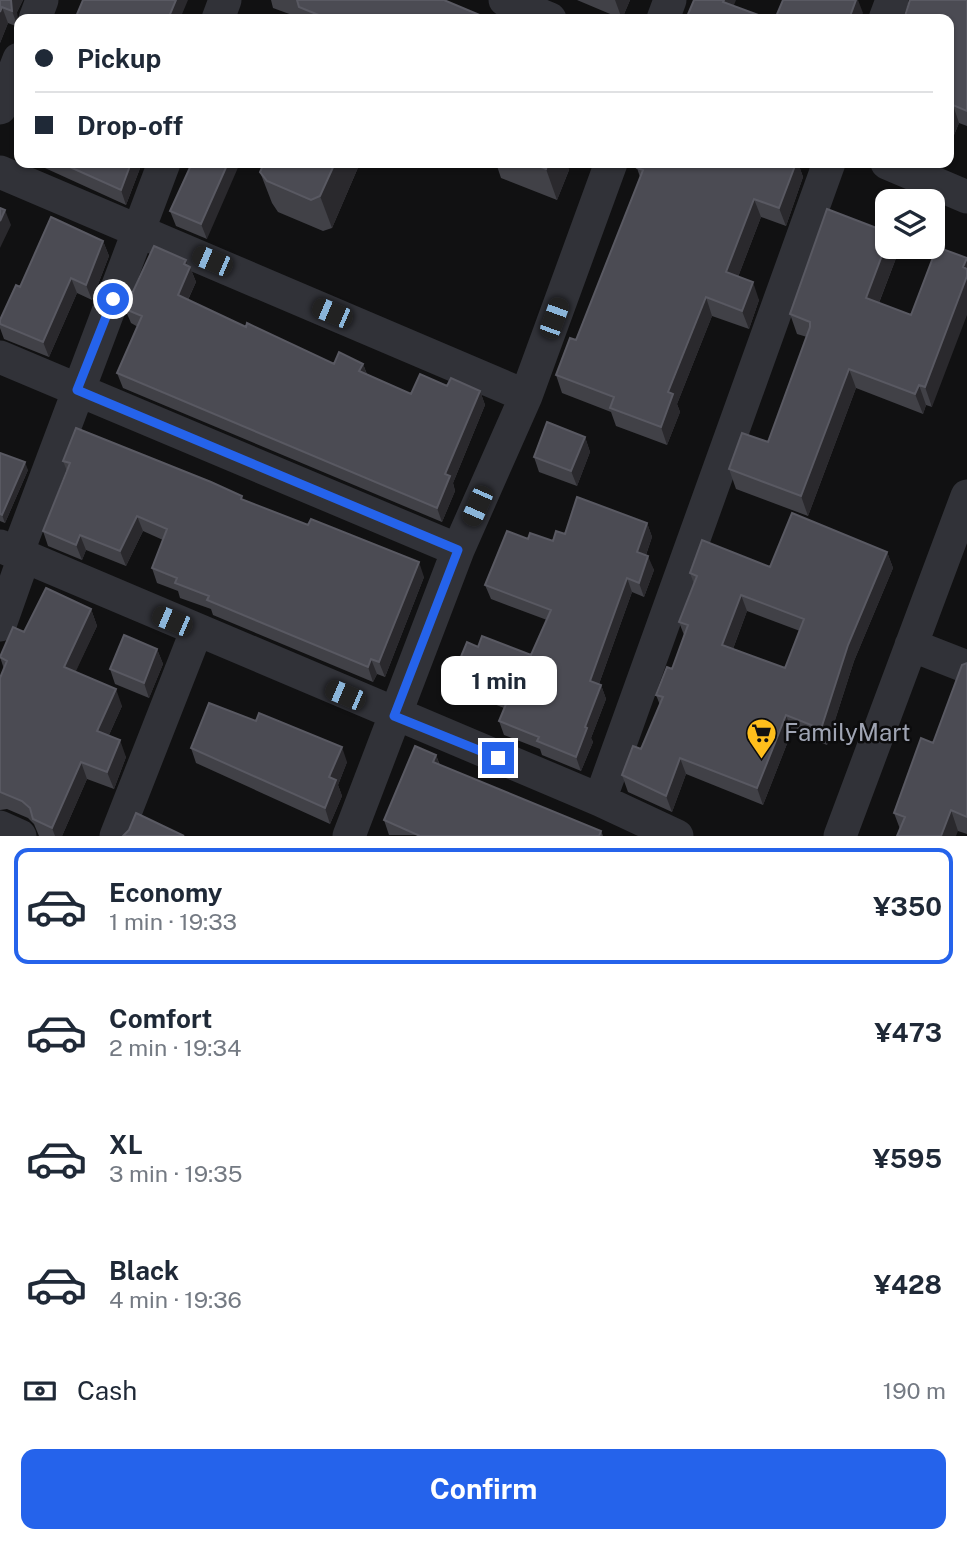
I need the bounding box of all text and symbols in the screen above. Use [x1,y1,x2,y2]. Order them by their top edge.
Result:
text: Pickup [77,43,161,74]
text: Drop-off [77,110,183,141]
map controls [875,189,945,259]
button: layers [875,189,945,259]
car [189,243,236,279]
route start [97,283,129,315]
car [309,295,356,331]
car [537,295,572,341]
car [459,483,496,529]
car [149,603,196,639]
callout: 1 min [440,656,556,706]
text: 1 min [471,667,527,694]
car [322,677,369,713]
supermarket icon: FamilyMart [744,716,778,760]
place label: FamilyMart [784,718,911,746]
route end [482,742,514,774]
icon: car [25,875,88,938]
text: Economy [109,877,222,908]
text: ¥350 [873,891,942,922]
text: 1 min · 19:33 [109,908,237,935]
icon: car [25,1001,88,1064]
text: Comfort [109,1003,212,1034]
text: ¥473 [874,1017,942,1048]
text: 2 min · 19:34 [109,1034,241,1061]
icon: car [25,1127,88,1190]
text: XL [109,1129,143,1160]
text: ¥595 [873,1143,942,1174]
text: 3 min · 19:35 [109,1160,243,1187]
icon: car [25,1253,88,1316]
text: Black [109,1255,179,1286]
text: ¥428 [874,1269,942,1300]
text: 4 min · 19:36 [109,1286,242,1313]
icon: cash [21,1372,59,1410]
text: Cash [77,1375,137,1406]
text: 190 m [883,1377,946,1404]
button: Confirm [21,1449,946,1529]

